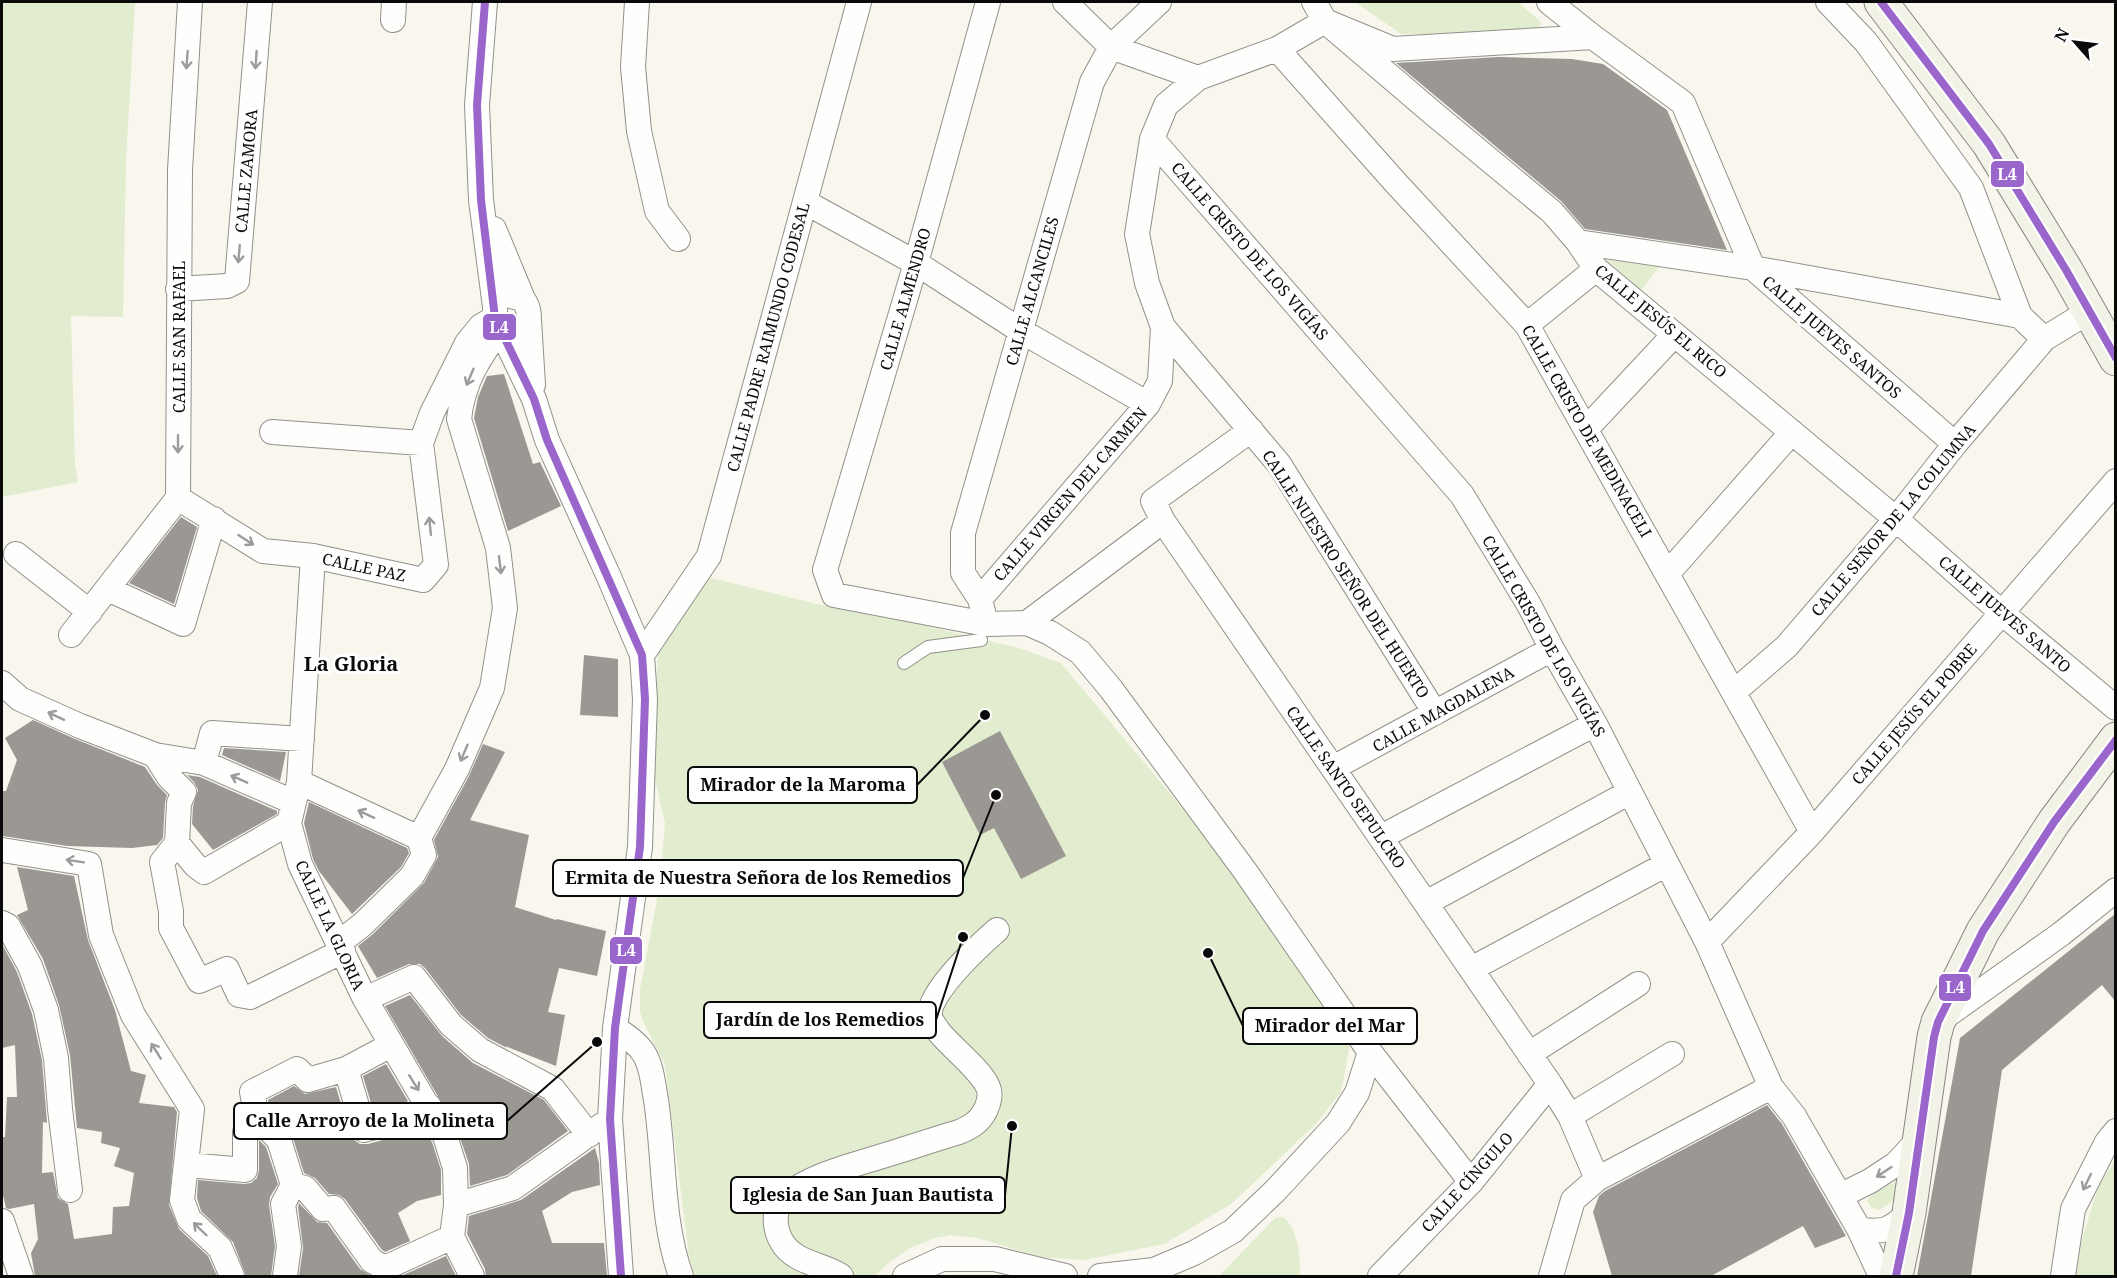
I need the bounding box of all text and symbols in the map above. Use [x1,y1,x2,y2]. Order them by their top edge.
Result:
north arrow [2045,12,2105,72]
text: N [2049,24,2075,46]
one-way arrow [181,49,192,69]
one-way arrow [250,49,261,69]
street label: CALLE ZAMORA [230,107,262,234]
street label: CALLE CRISTO DE LOS VIGÍAS [1166,157,1334,345]
line badge: L4 [1990,160,2025,188]
text: L4 [1997,163,2017,185]
street label: CALLE PADRE RAIMUNDO CODESAL [721,200,815,474]
street label: CALLE ALCANCILES [1000,214,1064,368]
street label: CALLE ALMENDRO [874,225,936,373]
one-way arrow [233,244,244,264]
street label: CALLE JESÚS EL RICO [1590,259,1732,383]
street label: CALLE SAN RAFAEL [168,261,190,413]
street label: CALLE JUEVES SANTOS [1758,270,1906,404]
line badge: L4 [482,313,517,341]
text: L4 [489,316,509,338]
street label: CALLE CRISTO DE MEDINACELI [1517,321,1657,542]
one-way arrow [464,368,475,386]
street label: CALLE VIRGEN DEL CARMEN [988,402,1152,586]
street label: CALLE SEÑOR DE LA COLUMNA [1806,418,1981,621]
one-way arrow [172,433,184,453]
street label: CALLE NUESTRO SEÑOR DEL HUERTO [1257,446,1435,702]
one-way arrow [424,517,435,537]
street label: CALLE CRISTO DE LOS VIGÍAS [1477,531,1611,741]
one-way arrow [237,534,254,546]
street label: CALLE PAZ [320,547,408,587]
street label: CALLE JUEVES SANTO [1934,550,2076,678]
one-way arrow [494,554,505,574]
street label: CALLE JESÚS EL POBRE [1847,639,1982,789]
district label: La Gloria [304,650,398,677]
street label: CALLE MAGDALENA [1368,661,1518,757]
street label: CALLE SANTO SEPULCRO [1281,701,1411,873]
one-way arrow [48,709,66,721]
one-way arrow [458,743,469,761]
callout: Mirador de la Maroma [688,767,917,803]
text: Mirador de la Maroma [700,772,906,796]
one-way arrow [231,773,249,784]
one-way arrow [357,807,375,819]
one-way arrow [65,856,85,867]
street label: CALLE LA GLORIA [290,856,370,994]
callout: Ermita de Nuestra Señora de los Remedios [553,860,963,896]
text: Ermita de Nuestra Señora de los Remedios [565,865,951,889]
line badge: L4 [609,936,643,965]
text: L4 [616,939,636,961]
line badge: L4 [1938,973,1972,1002]
text: L4 [1945,976,1965,998]
callout: Jardín de los Remedios [704,1002,936,1038]
text: Jardín de los Remedios [715,1007,924,1031]
callout: Mirador del Mar [1243,1008,1417,1044]
text: Mirador del Mar [1255,1013,1406,1037]
one-way arrow [149,1043,161,1060]
one-way arrow [409,1074,421,1091]
callout: Calle Arroyo de la Molineta [234,1103,507,1139]
text: Calle Arroyo de la Molineta [245,1108,495,1132]
street label: CALLE CÍNGULO [1416,1127,1518,1237]
one-way arrow [1876,1165,1893,1178]
one-way arrow [2081,1172,2092,1190]
callout: Iglesia de San Juan Bautista [731,1177,1005,1213]
text: Iglesia de San Juan Bautista [743,1182,994,1206]
one-way arrow [193,1222,208,1236]

